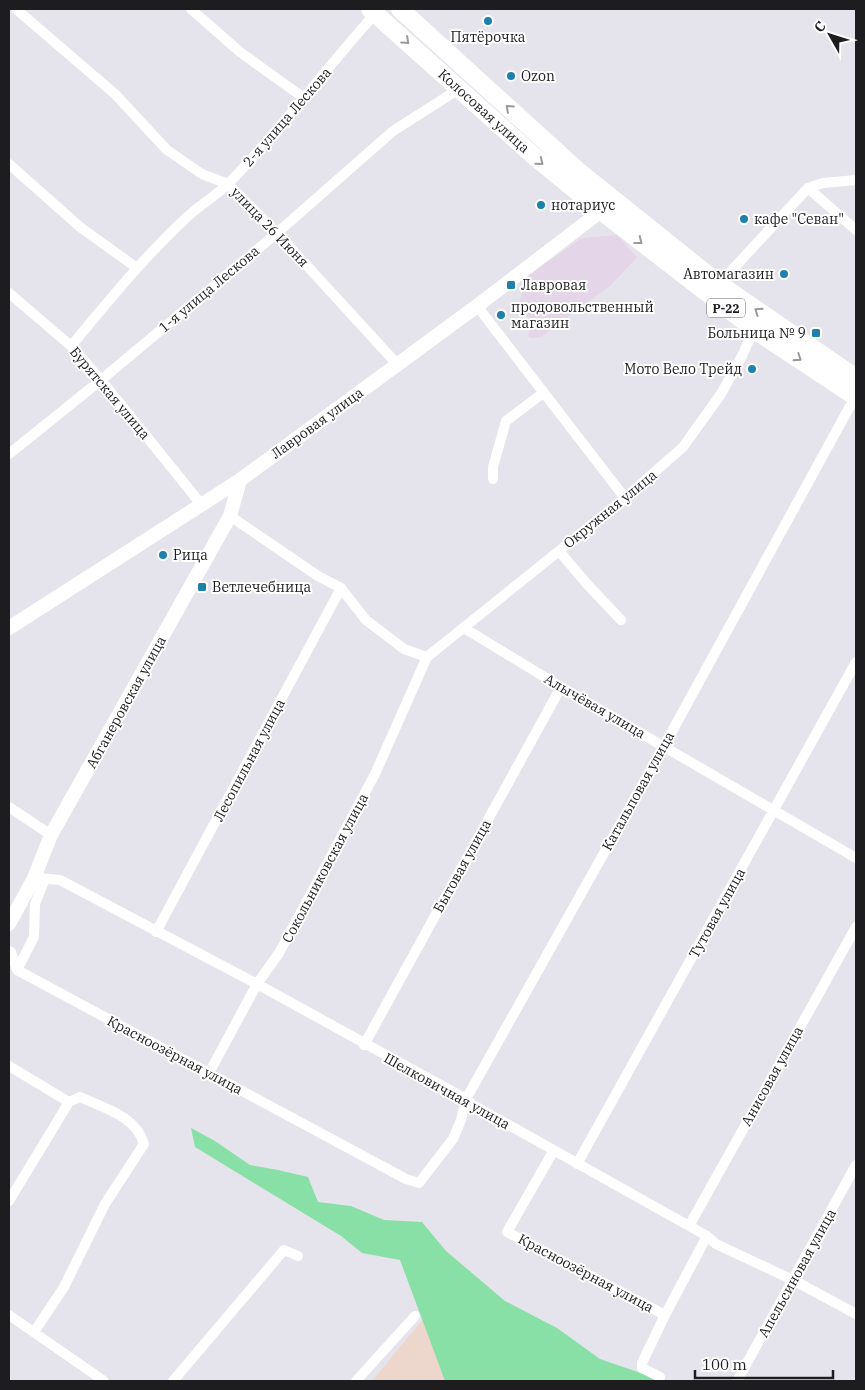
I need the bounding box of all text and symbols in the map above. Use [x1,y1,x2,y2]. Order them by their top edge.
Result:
north arrow [805,10,855,60]
marker: Пятёрочка [482,15,494,27]
text: С [810,18,830,36]
place label: Пятёрочка [451,28,526,46]
one-way arrow [401,36,410,45]
street label: 2-я улица Лескова [239,63,335,170]
street label: Колосовая улица [435,65,534,157]
place label: Ozon [521,67,555,85]
marker: Ozon [505,70,517,82]
one-way arrow [506,105,515,114]
one-way arrow [534,156,543,164]
street label: улица 26 Июня [227,183,313,271]
place label: нотариус [551,196,615,214]
marker: нотариус [535,199,547,211]
place label: кафе "Севан" [754,210,844,228]
marker: кафе "Севан" [738,213,750,225]
one-way arrow [633,235,642,243]
street label: 1-я улица Лескова [155,241,263,336]
place label: Автомагазин [683,265,774,283]
marker: Автомагазин [778,268,790,280]
place label: Лавровая [521,276,586,294]
marker: Лавровая [505,279,517,291]
place label: продовольственный магазин [511,298,654,332]
road number: Р-22 [707,298,745,318]
one-way arrow [755,308,764,317]
marker: продовольственный магазин [495,309,507,321]
place label: Больница № 9 [707,324,806,342]
marker: Больница № 9 [810,327,822,339]
street label: Бурятская улица [66,343,154,443]
one-way arrow [792,352,801,362]
place label: Мото Вело Трейд [624,360,742,378]
marker: Мото Вело Трейд [746,363,758,375]
street label: Лавровая улица [267,383,367,463]
street label: Окружная улица [560,466,661,552]
place label: Рица [173,546,208,564]
marker: Рица [157,549,169,561]
place label: Ветлечебница [212,578,311,596]
marker: Ветлечебница [196,581,208,593]
street label: Абганеровская улица [82,632,170,771]
street label: Алычёвая улица [541,670,649,742]
street label: Лесопильная улица [209,695,289,824]
street label: Катальповая улица [598,728,678,854]
street label: Сокольниковская улица [278,790,372,946]
street label: Бытовая улица [429,816,495,916]
street label: Тутовая улица [685,864,749,961]
street label: Красноозёрная улица [104,1012,246,1099]
street label: Анисовая улица [737,1023,807,1129]
street label: Шелковичная улица [381,1049,514,1133]
street label: Апельсиновая улица [754,1205,840,1341]
street label: Красноозёрная улица [515,1230,657,1317]
scale bar [695,1348,832,1380]
text: 100 m [702,1355,747,1374]

